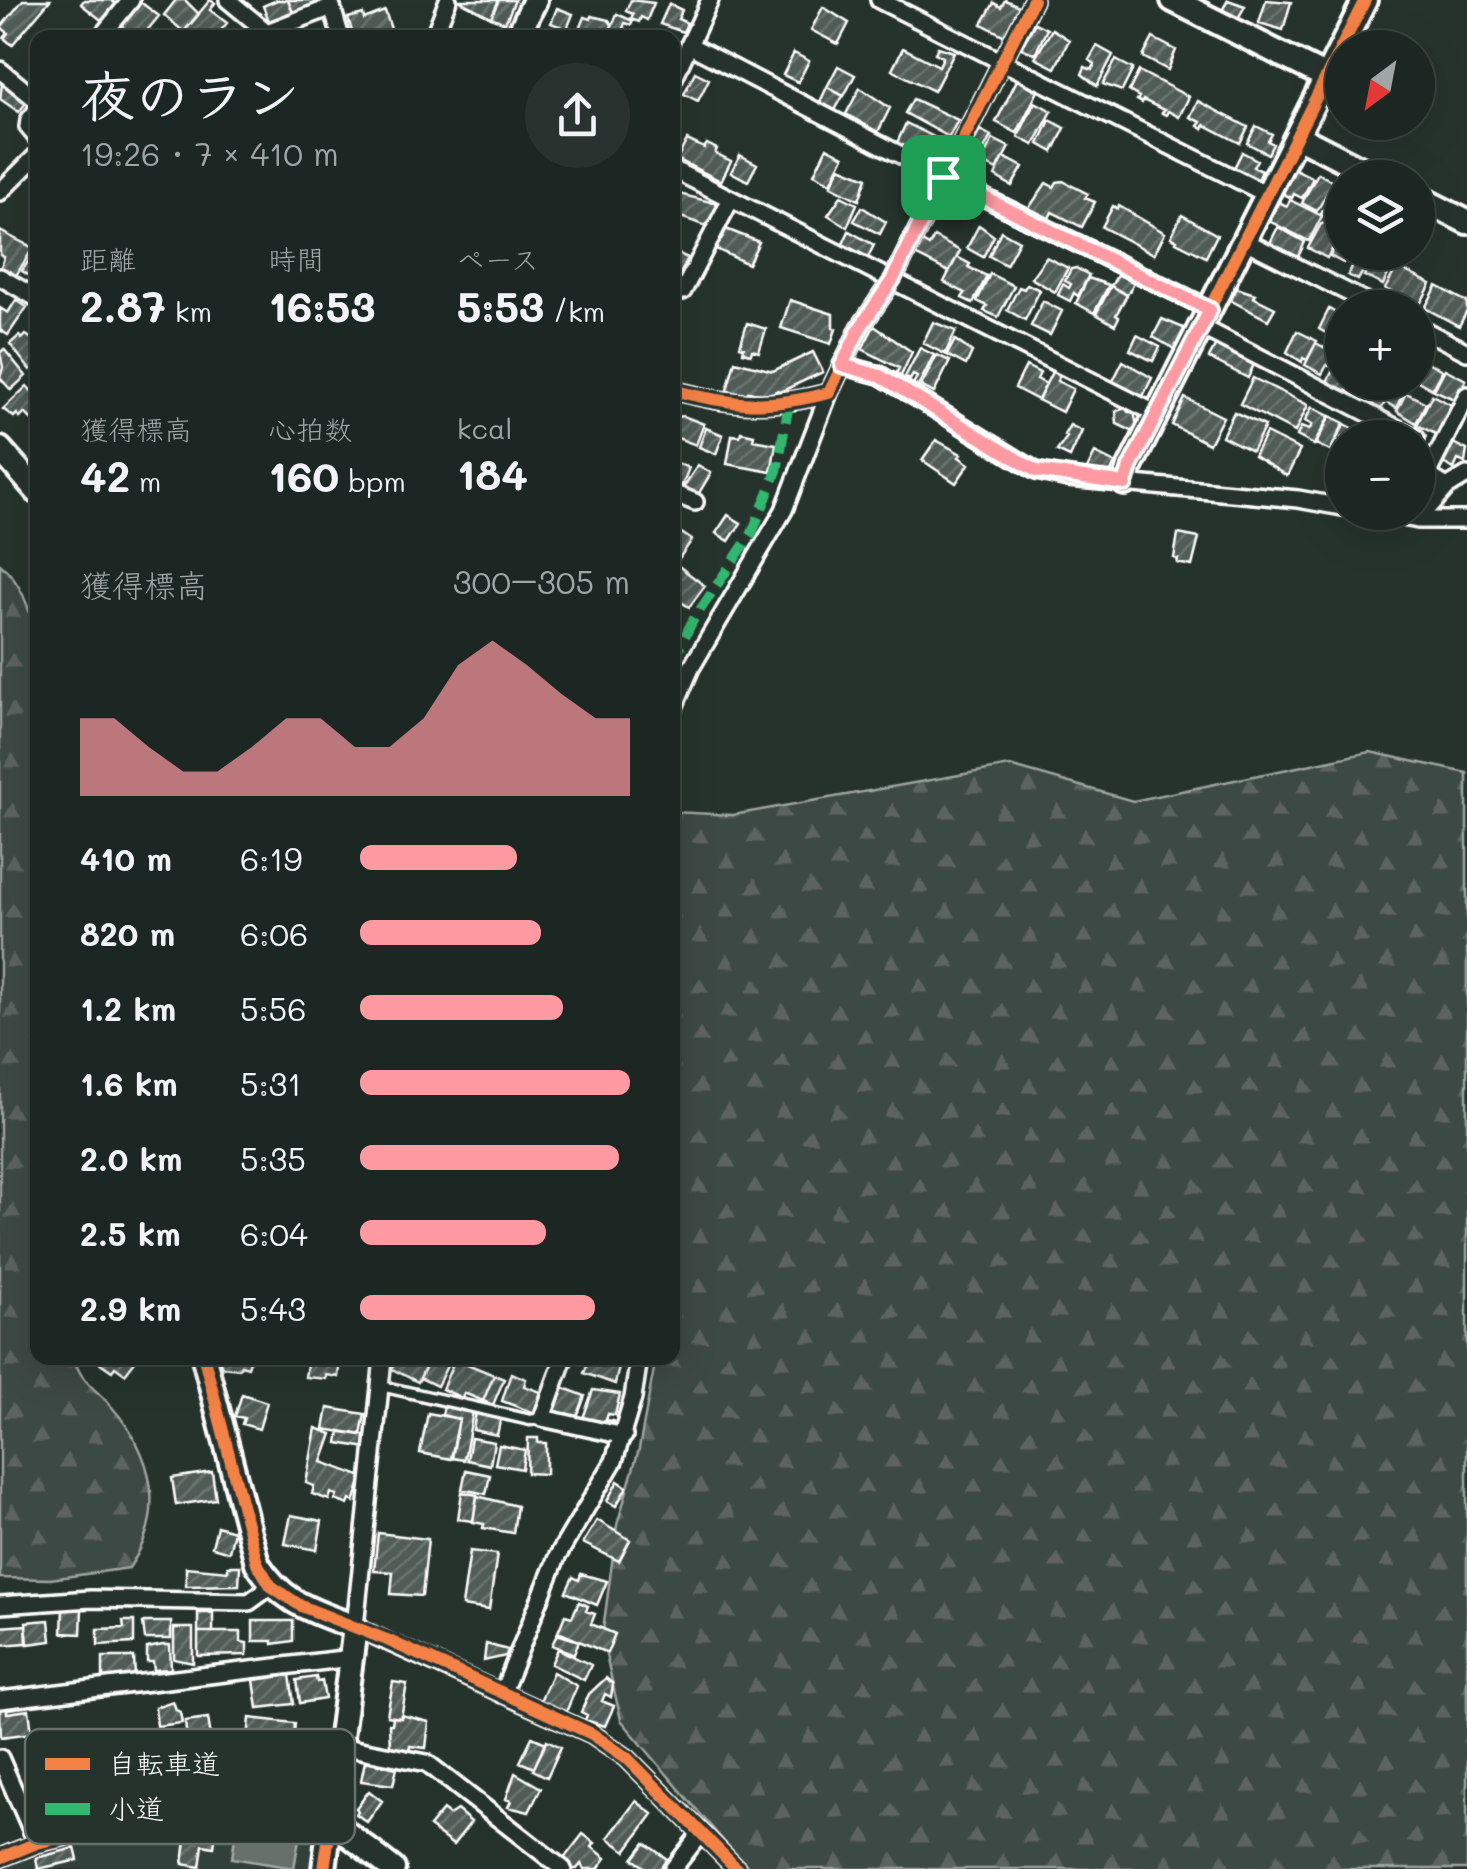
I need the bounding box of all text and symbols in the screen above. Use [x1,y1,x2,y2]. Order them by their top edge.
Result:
north arrow [1325,30,1435,140]
map controls [1325,30,1435,530]
text: 夜のラン [80,58,300,130]
button: share [525,63,630,168]
text: 19:26 · 7 × 410 m [80,132,339,174]
pin [901,135,986,220]
icon: arrive [916,150,971,205]
button: layers [1325,160,1435,270]
text: 距離 [80,241,136,277]
text: 時間 [268,241,324,277]
text: ペース [457,241,539,277]
text: 2.87 [80,278,166,333]
text: 16:53 [268,278,375,333]
text: 5:53 [457,278,544,333]
button: + [1325,290,1435,400]
text: km [166,293,212,329]
text: /km [544,293,605,329]
text: kcal [457,410,512,446]
text: 獲得標高 [80,411,192,447]
text: 心拍数 [268,411,352,447]
button: − [1325,420,1435,530]
text: 184 [457,446,528,501]
text: 42 [80,448,130,503]
text: 160 [268,448,339,503]
text: m [130,463,161,499]
text: bpm [339,463,406,499]
text: 300–305 m [453,560,630,602]
text: 獲得標高 [80,563,208,605]
text: 410 m [80,837,172,879]
text: 6:19 [240,837,302,879]
text: 820 m [80,912,175,954]
text: 6:06 [240,912,308,954]
text: 1.2 km [80,987,176,1029]
text: 5:56 [240,987,307,1029]
text: 1.6 km [80,1062,178,1104]
text: 5:31 [240,1062,302,1104]
text: 2.0 km [80,1137,183,1179]
text: 5:35 [240,1137,306,1179]
text: 2.5 km [80,1212,181,1254]
text: 6:04 [240,1212,308,1254]
text: 2.9 km [80,1287,181,1329]
text: 5:43 [240,1287,306,1329]
legend [25,1729,355,1844]
text: 自転車道 [108,1745,220,1781]
text: 小道 [108,1790,164,1826]

